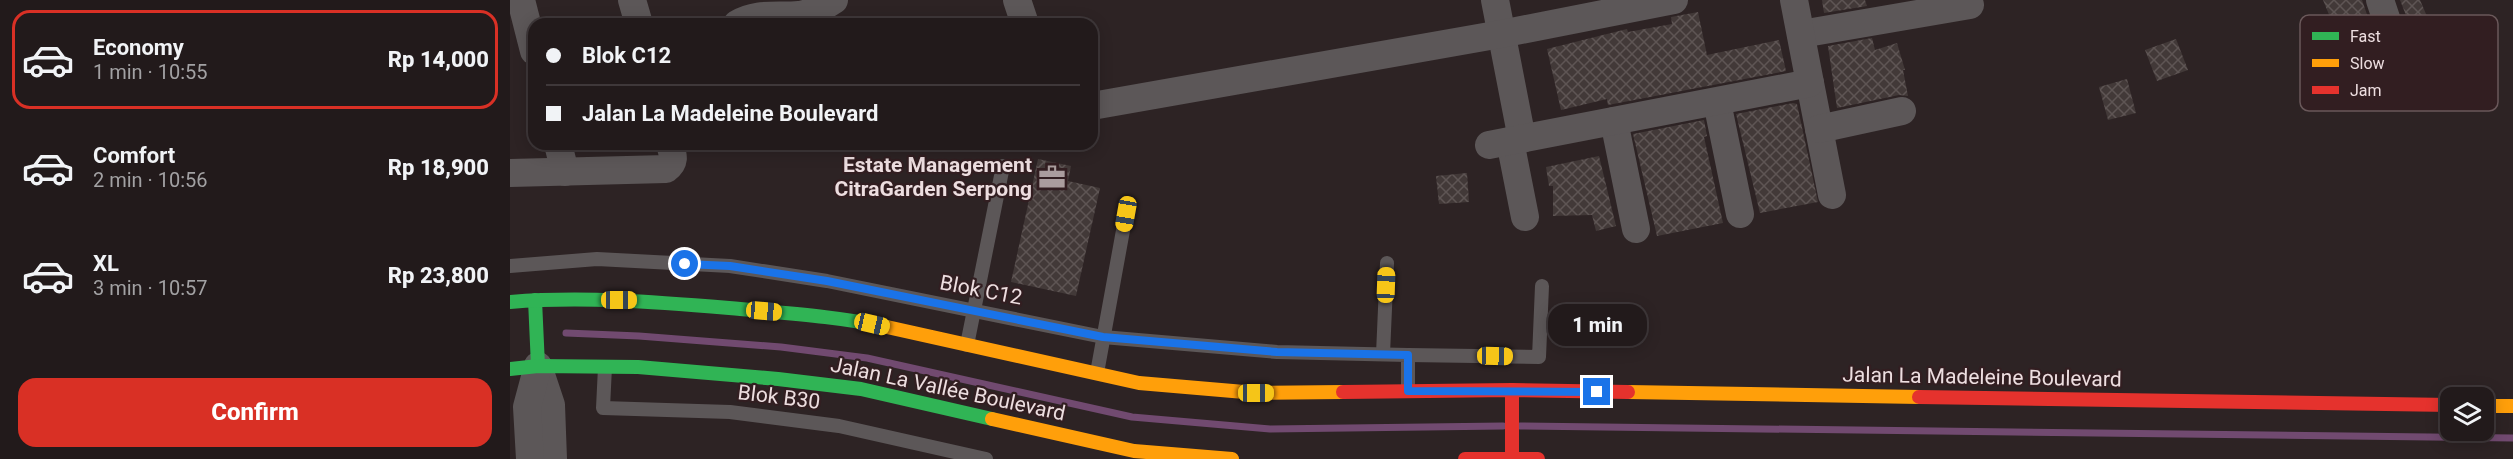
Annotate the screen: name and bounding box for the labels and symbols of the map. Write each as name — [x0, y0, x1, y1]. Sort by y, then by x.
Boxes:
legend — [2300, 15, 2498, 111]
text: Fast — [2350, 27, 2381, 46]
text: Slow — [2350, 54, 2385, 73]
text: Jam — [2350, 81, 2382, 100]
place label: Estate Management CitraGarden Serpong — [834, 153, 1032, 201]
office icon: Estate Management CitraGarden Serpong — [1037, 162, 1067, 192]
car — [1114, 195, 1138, 233]
route start — [671, 250, 698, 277]
car — [1376, 267, 1396, 303]
street label: Blok C12 — [938, 270, 1024, 310]
car — [601, 291, 637, 309]
car — [745, 300, 783, 322]
callout: 1 min — [1548, 305, 1646, 347]
car — [852, 311, 892, 337]
car — [1477, 347, 1513, 365]
street label: Jalan La Vallée Boulevard — [828, 352, 1068, 426]
street label: Jalan La Madeleine Boulevard — [1842, 363, 2122, 391]
route end — [1583, 378, 1610, 405]
street label: Blok B30 — [736, 380, 822, 414]
car — [1238, 384, 1274, 402]

